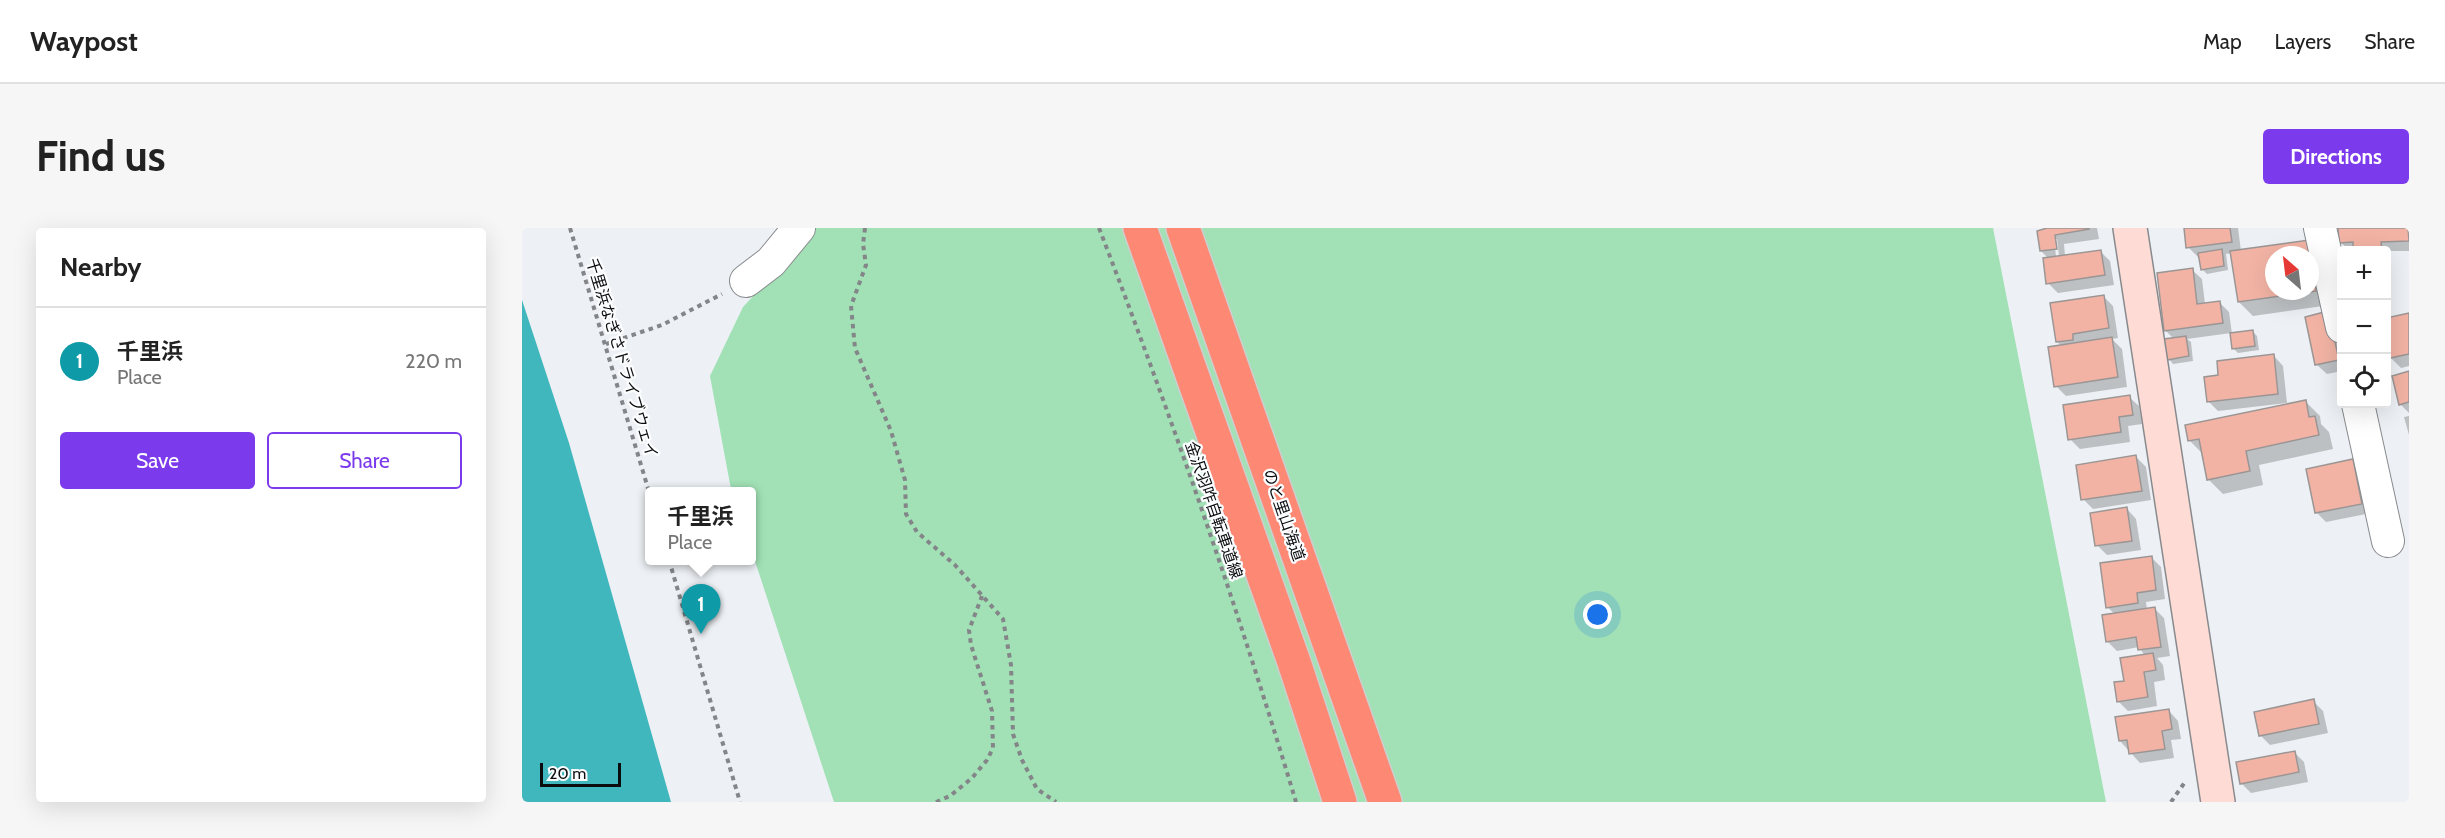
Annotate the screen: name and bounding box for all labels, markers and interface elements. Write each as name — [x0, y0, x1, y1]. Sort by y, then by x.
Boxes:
text: Waypost — [30, 24, 138, 58]
text: Map — [2203, 29, 2242, 54]
text: Layers — [2275, 29, 2331, 54]
text: Share — [2364, 29, 2415, 54]
button: Directions — [2263, 129, 2409, 184]
text: Find us — [36, 130, 165, 182]
north arrow — [2265, 246, 2319, 300]
map controls — [2337, 246, 2391, 408]
button: + — [2337, 246, 2391, 300]
text: Nearby — [60, 251, 141, 283]
street label: 千里浜なぎさドライブウェイ — [583, 256, 661, 460]
button: − — [2337, 300, 2391, 354]
text: 千里浜 — [117, 338, 183, 365]
text: 1 — [76, 349, 83, 373]
text: 220 m — [405, 349, 462, 373]
button: locate — [2337, 354, 2391, 408]
text: Place — [117, 365, 162, 389]
button: Save — [60, 432, 255, 489]
button: Share — [267, 432, 462, 489]
street label: 金沢羽咋自転車道線 — [1182, 439, 1246, 581]
street label: のと里山海道 — [1259, 467, 1309, 563]
popup — [645, 487, 756, 565]
text: 千里浜 — [667, 503, 734, 530]
text: Place — [667, 530, 712, 554]
pin: 1 — [682, 584, 720, 634]
your location — [1583, 600, 1612, 629]
scale bar — [540, 760, 621, 788]
text: 20 m — [549, 764, 586, 783]

